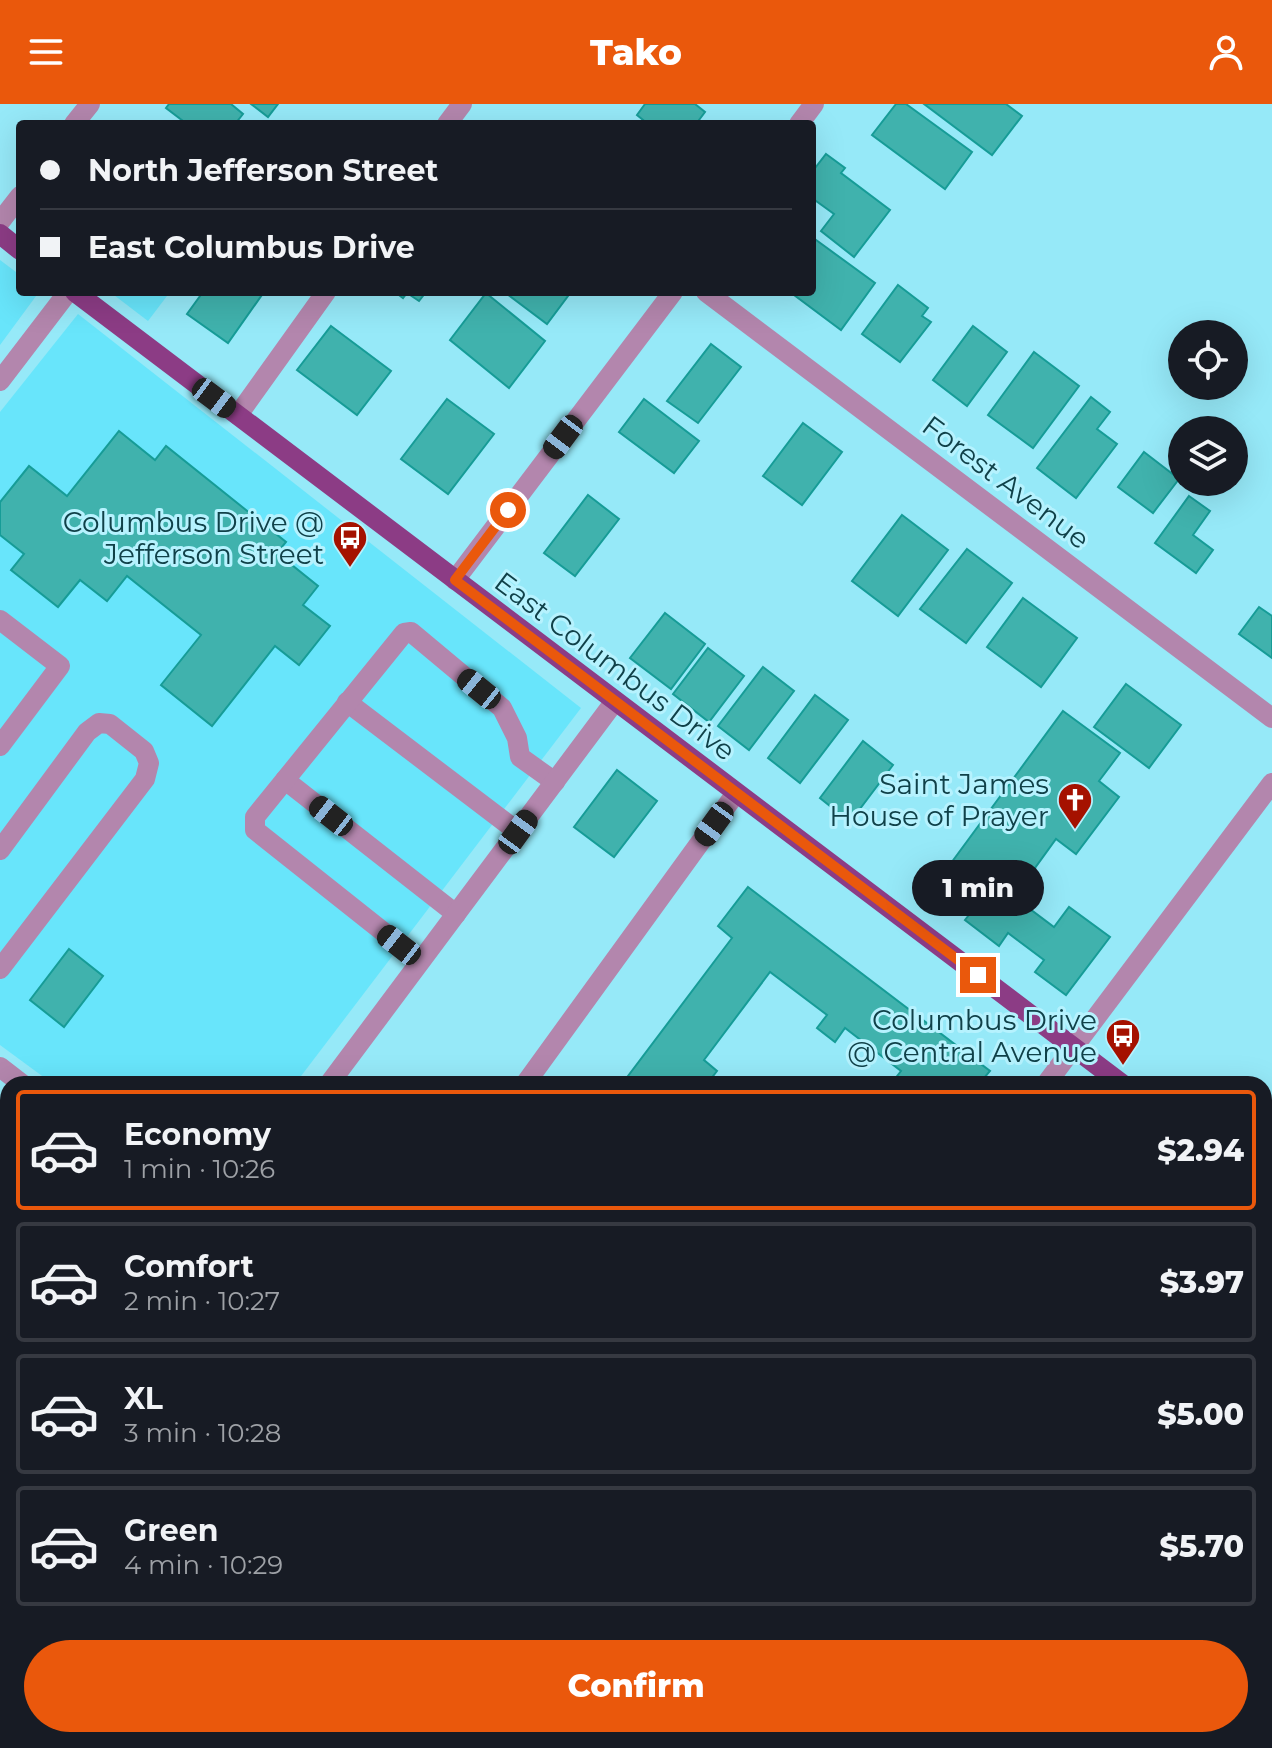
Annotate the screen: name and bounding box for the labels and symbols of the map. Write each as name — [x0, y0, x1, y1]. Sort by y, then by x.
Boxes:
car — [188, 374, 240, 422]
street label: Forest Avenue — [916, 408, 1096, 556]
car — [539, 411, 587, 463]
route start — [490, 492, 526, 528]
place label: Columbus Drive @ Jefferson Street — [63, 505, 324, 571]
bus stop icon: Columbus Drive @ Jefferson Street — [331, 519, 369, 569]
street label: East Columbus Drive — [488, 564, 742, 768]
car — [453, 665, 505, 713]
place label: Saint James House of Prayer — [829, 767, 1049, 833]
church icon: Saint James House of Prayer — [1056, 781, 1094, 831]
car — [305, 792, 357, 840]
car — [690, 798, 738, 850]
car — [494, 806, 542, 858]
callout: 1 min — [912, 859, 1044, 915]
car — [373, 921, 425, 969]
route end — [960, 957, 996, 993]
place label: Columbus Drive @ Central Avenue — [847, 1003, 1097, 1069]
bus stop icon: Columbus Drive @ Central Avenue — [1104, 1017, 1142, 1067]

